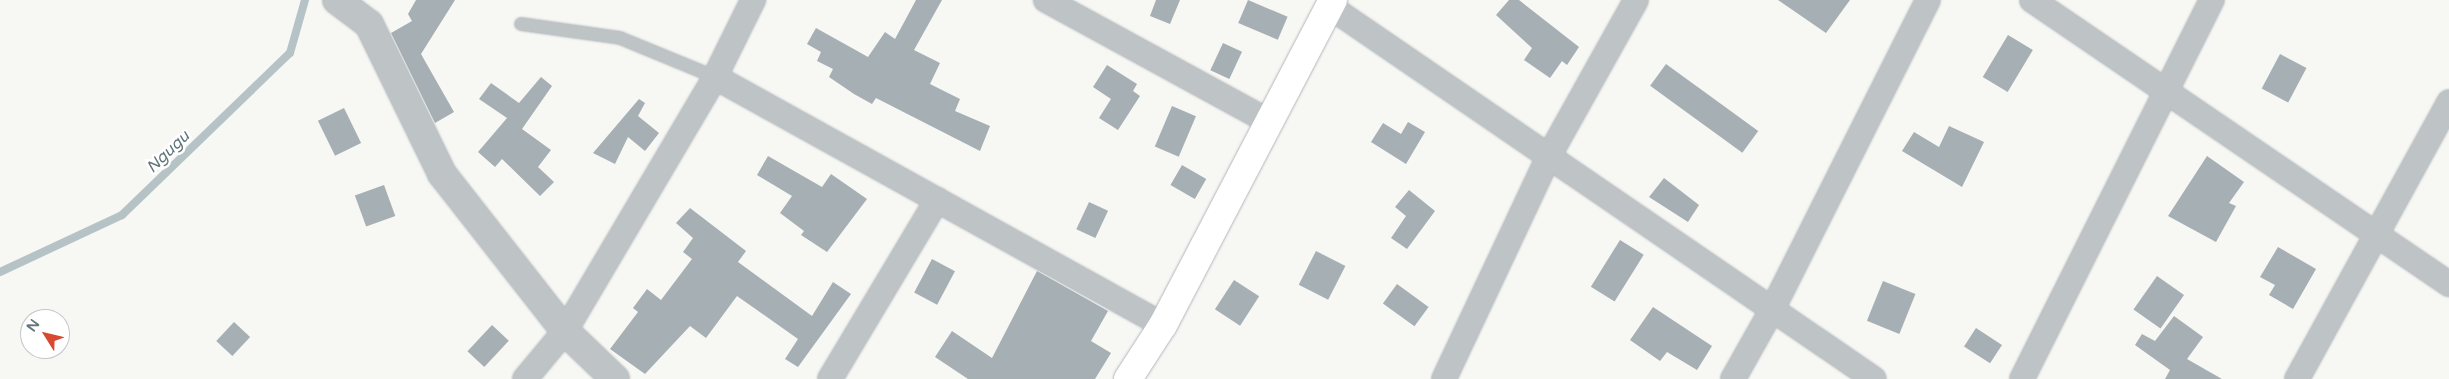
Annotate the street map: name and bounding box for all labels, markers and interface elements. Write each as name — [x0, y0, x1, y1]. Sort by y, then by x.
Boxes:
water label: Ngugu — [143, 127, 193, 177]
north arrow — [20, 309, 70, 359]
text: N — [23, 316, 43, 335]

